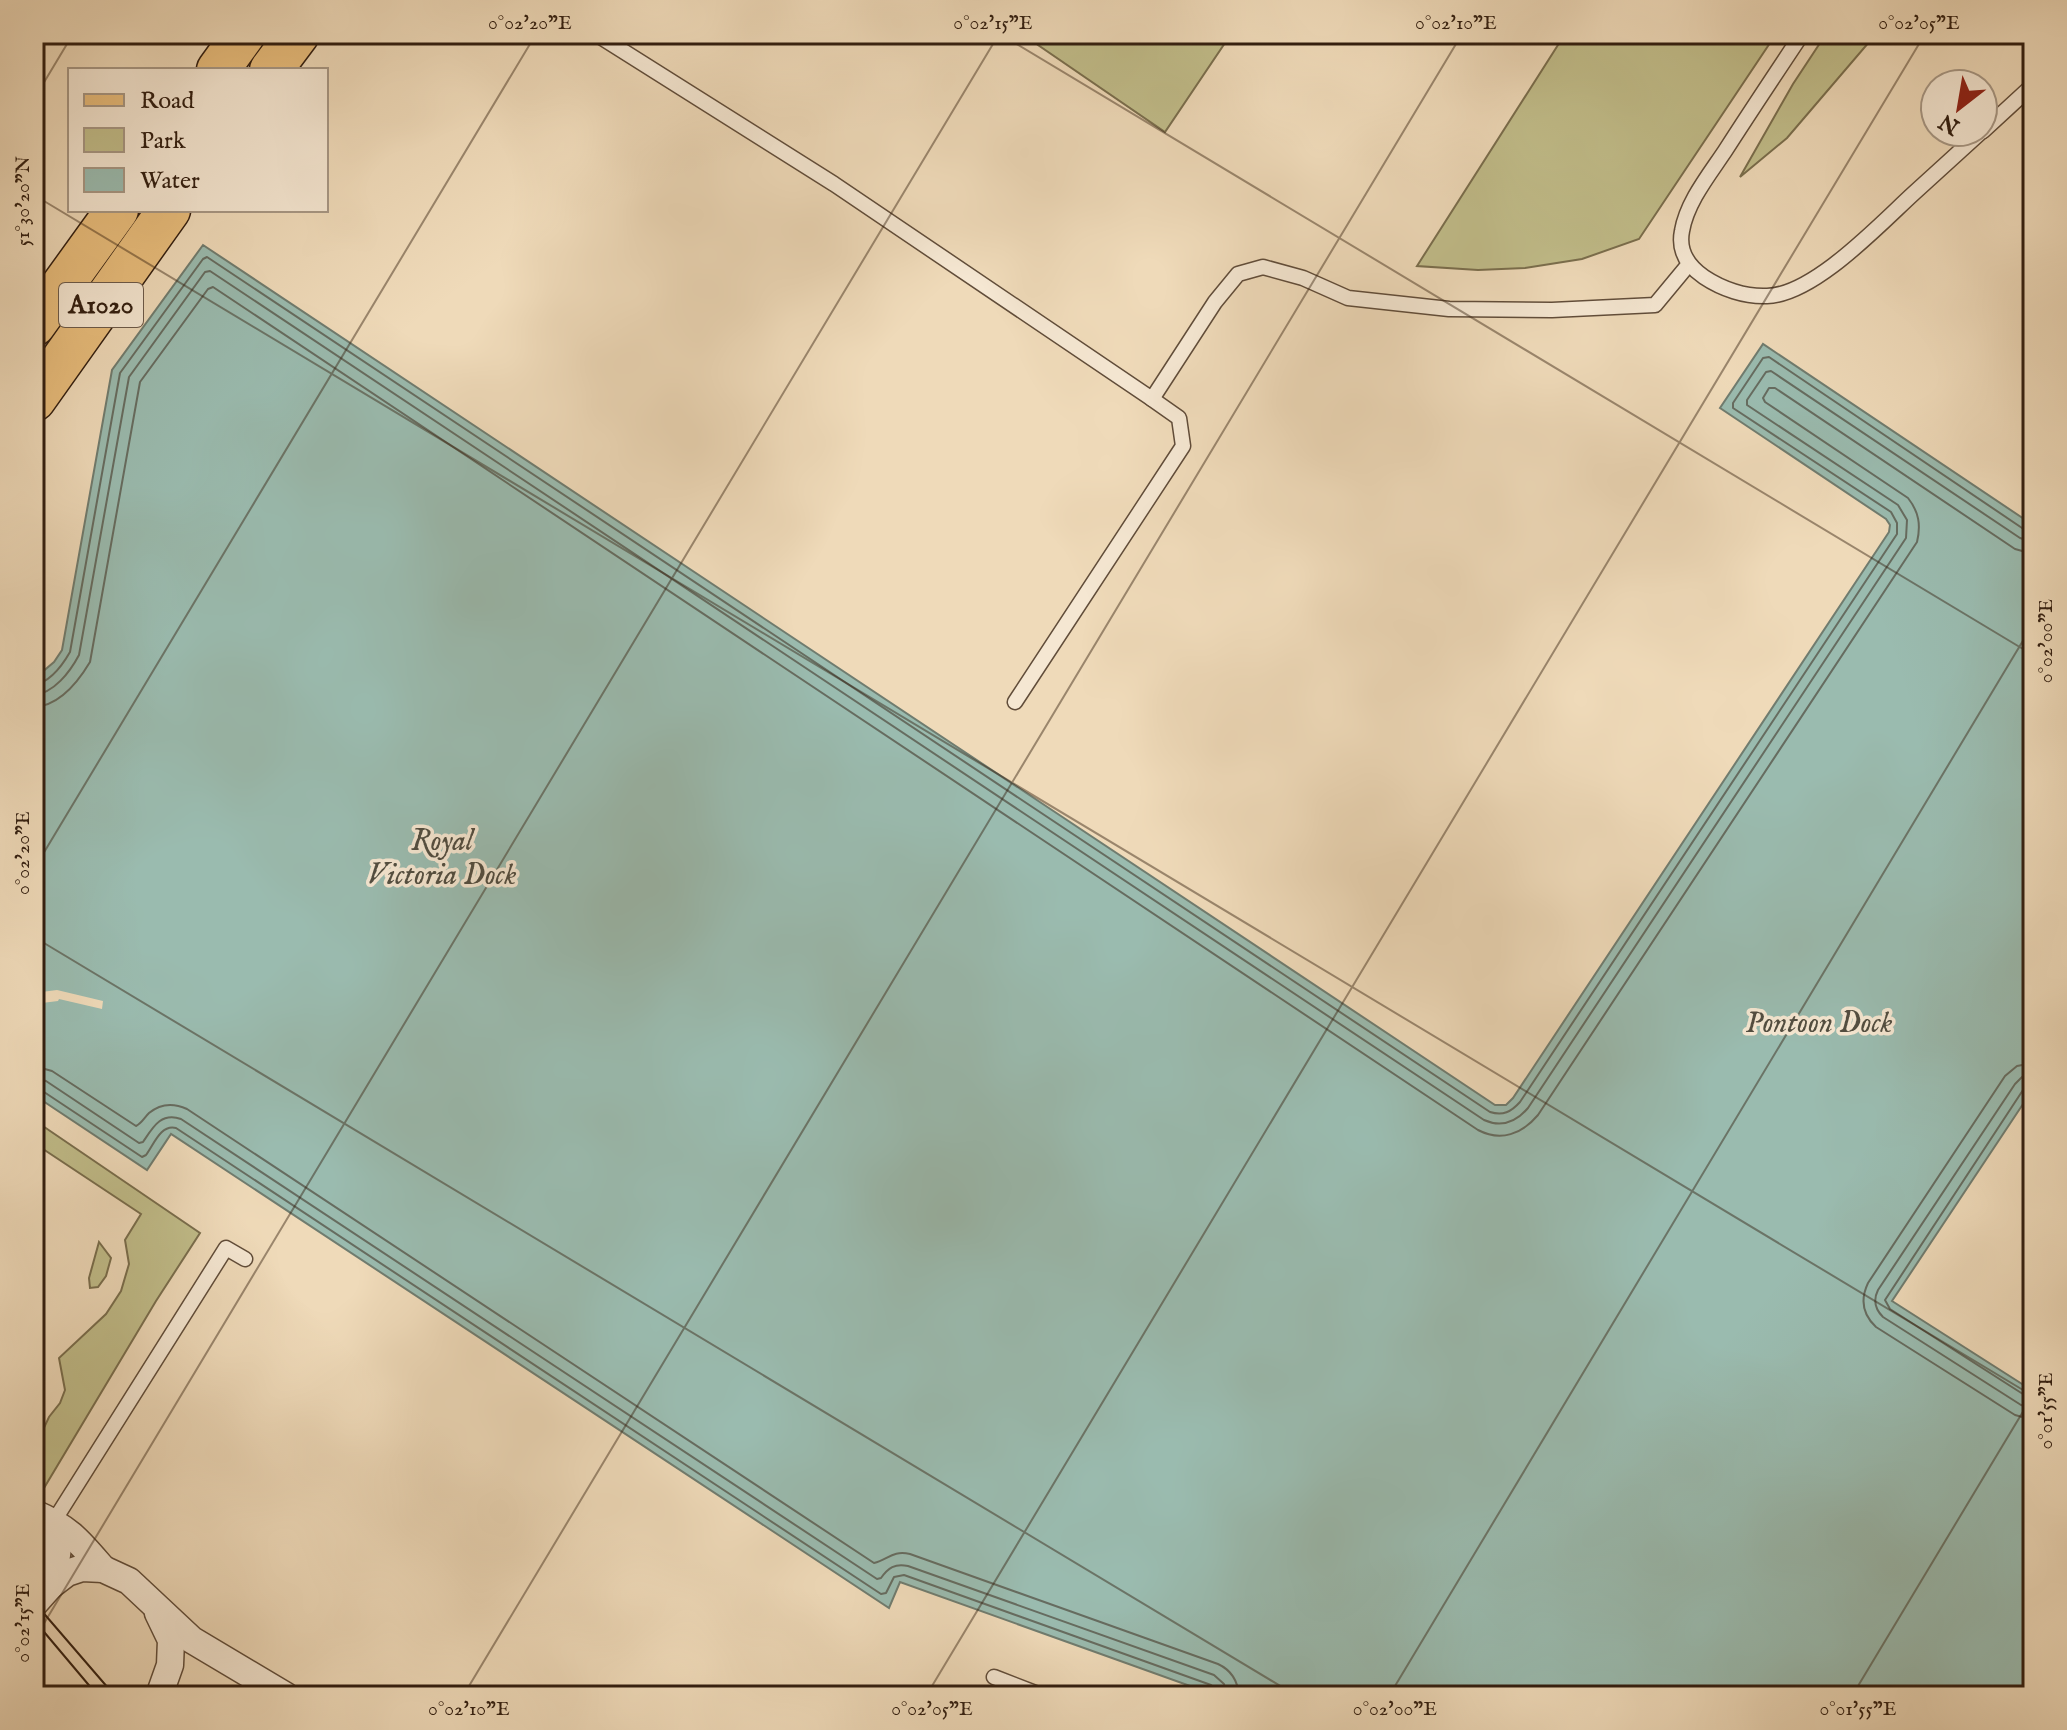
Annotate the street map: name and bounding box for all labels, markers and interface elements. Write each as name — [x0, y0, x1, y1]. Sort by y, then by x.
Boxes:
text: 0°02'20"E — [488, 11, 572, 36]
text: 0°02'15"E — [953, 11, 1033, 36]
text: 0°02'10"E — [1415, 11, 1497, 36]
text: 0°02'05"E — [1878, 11, 1960, 36]
legend — [68, 68, 328, 212]
north arrow — [1919, 68, 1999, 148]
text: Road — [140, 86, 194, 117]
text: N — [1934, 107, 1966, 141]
text: Park — [140, 126, 186, 157]
text: 51°30'20"N — [11, 156, 36, 246]
text: Water — [140, 166, 200, 197]
road number: A1020 — [59, 283, 143, 327]
text: 0°02'00"E — [2034, 599, 2059, 683]
text: 0°02'20"E — [11, 811, 36, 895]
water label: Royal Victoria Dock — [367, 823, 517, 895]
water label: Pontoon Dock — [1745, 1005, 1893, 1043]
text: 0°01'55"E — [2034, 1372, 2059, 1450]
text: 0°02'15"E — [11, 1583, 36, 1663]
text: 0°02'10"E — [428, 1697, 510, 1722]
text: 0°02'05"E — [891, 1697, 973, 1722]
text: 0°02'00"E — [1353, 1697, 1437, 1722]
text: 0°01'55"E — [1819, 1697, 1897, 1722]

